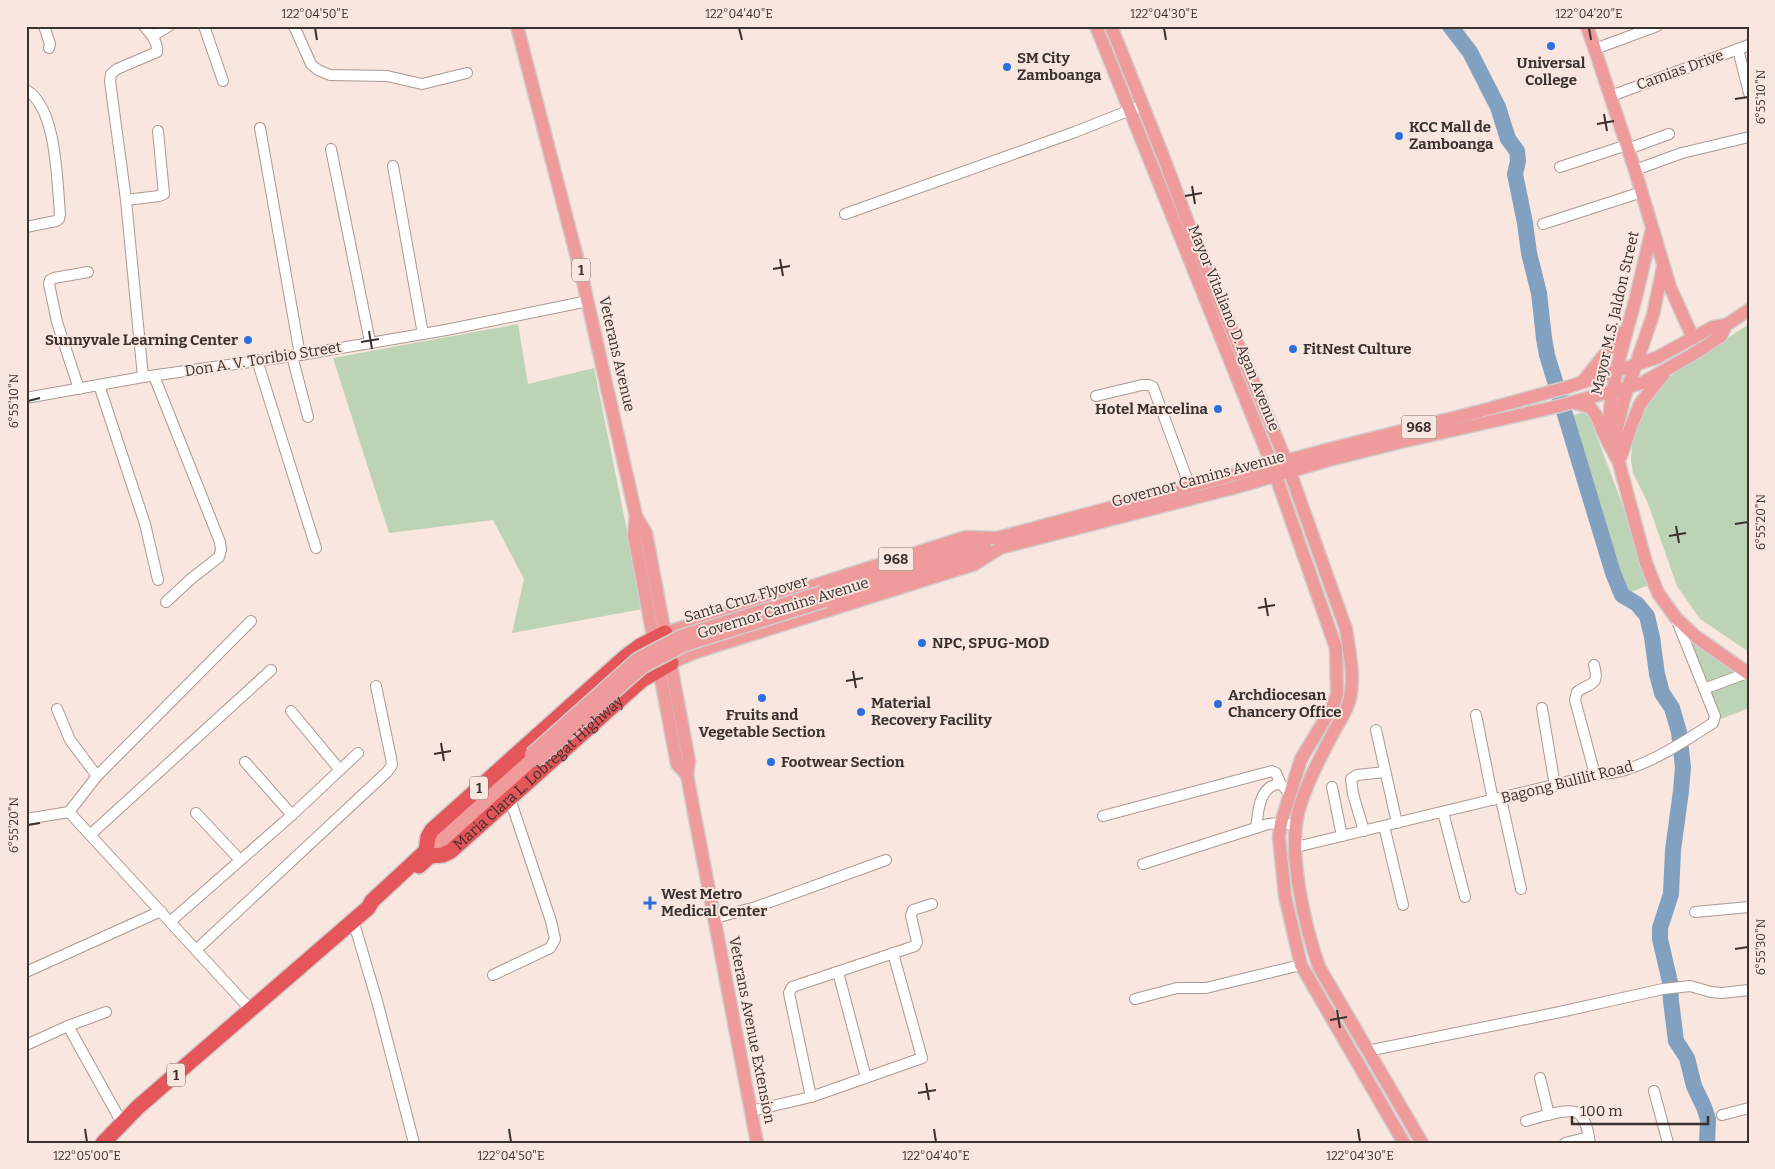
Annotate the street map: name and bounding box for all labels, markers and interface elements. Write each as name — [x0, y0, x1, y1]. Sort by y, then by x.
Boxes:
text: 122°04'50"E — [282, 7, 348, 21]
text: 122°04'40"E — [705, 7, 773, 21]
text: 122°04'30"E — [1130, 7, 1198, 21]
text: 122°04'20"E — [1555, 7, 1623, 21]
marker: Universal College — [1545, 40, 1557, 52]
street label: Camias Drive — [1634, 46, 1726, 94]
place label: SM City Zamboanga — [1017, 49, 1102, 84]
place label: Universal College — [1517, 54, 1586, 89]
marker: SM City Zamboanga — [1001, 61, 1013, 73]
text: 6°55'10"N — [1754, 69, 1768, 124]
place label: KCC Mall de Zamboanga — [1409, 118, 1494, 153]
marker: KCC Mall de Zamboanga — [1393, 130, 1405, 142]
street label: Mayor Vitaliano D. Agan Avenue — [1184, 222, 1284, 434]
street label: Mayor M.S. Jaldon Street — [1587, 229, 1643, 397]
road number: 1 — [572, 258, 590, 282]
street label: Veterans Avenue — [595, 295, 639, 413]
place label: Sunnyvale Learning Center — [45, 331, 238, 349]
marker: Sunnyvale Learning Center — [242, 334, 254, 346]
street label: Don A. V. Toribio Street — [183, 338, 343, 380]
place label: FitNest Culture — [1303, 340, 1411, 358]
marker: FitNest Culture — [1287, 343, 1299, 355]
text: 6°55'10"N — [7, 373, 21, 428]
place label: Hotel Marcelina — [1095, 400, 1209, 418]
marker: Hotel Marcelina — [1212, 403, 1224, 415]
road number: 968 — [1402, 416, 1436, 438]
street label: Governor Camins Avenue — [1110, 447, 1286, 511]
text: 6°55'20"N — [1754, 494, 1768, 550]
road number: 968 — [878, 548, 914, 570]
street label: Santa Cruz Flyover — [682, 571, 811, 626]
street label: Governor Camins Avenue — [695, 573, 871, 643]
place label: NPC, SPUG-MOD — [932, 634, 1050, 652]
marker: NPC, SPUG-MOD — [916, 637, 928, 649]
place label: Archdiocesan Chancery Office — [1228, 686, 1341, 721]
street label: Maria Clara L. Lobregat Highway — [449, 692, 627, 854]
marker: Fruits and Vegetable Section — [756, 692, 768, 704]
place label: Material Recovery Facility — [871, 694, 992, 729]
marker: Archdiocesan Chancery Office — [1212, 698, 1224, 710]
place label: Fruits and Vegetable Section — [699, 706, 826, 741]
marker: Material Recovery Facility — [855, 706, 867, 718]
place label: Footwear Section — [781, 753, 905, 771]
marker: Footwear Section — [765, 756, 777, 768]
street label: Bagong Bulilit Road — [1499, 757, 1635, 807]
road number: 1 — [470, 776, 488, 800]
text: 6°55'20"N — [7, 797, 21, 853]
place label: West Metro Medical Center — [661, 885, 767, 920]
marker: West Metro Medical Center — [643, 896, 657, 910]
text: 6°55'30"N — [1754, 918, 1768, 975]
street label: Veterans Avenue Extension — [725, 935, 779, 1126]
road number: 1 — [167, 1064, 185, 1086]
scale bar — [1572, 1094, 1709, 1126]
text: 100 m — [1580, 1102, 1623, 1120]
text: 122°05'00"E — [53, 1149, 121, 1163]
text: 122°04'50"E — [478, 1149, 544, 1163]
text: 122°04'40"E — [902, 1149, 970, 1163]
text: 122°04'30"E — [1326, 1149, 1394, 1163]

